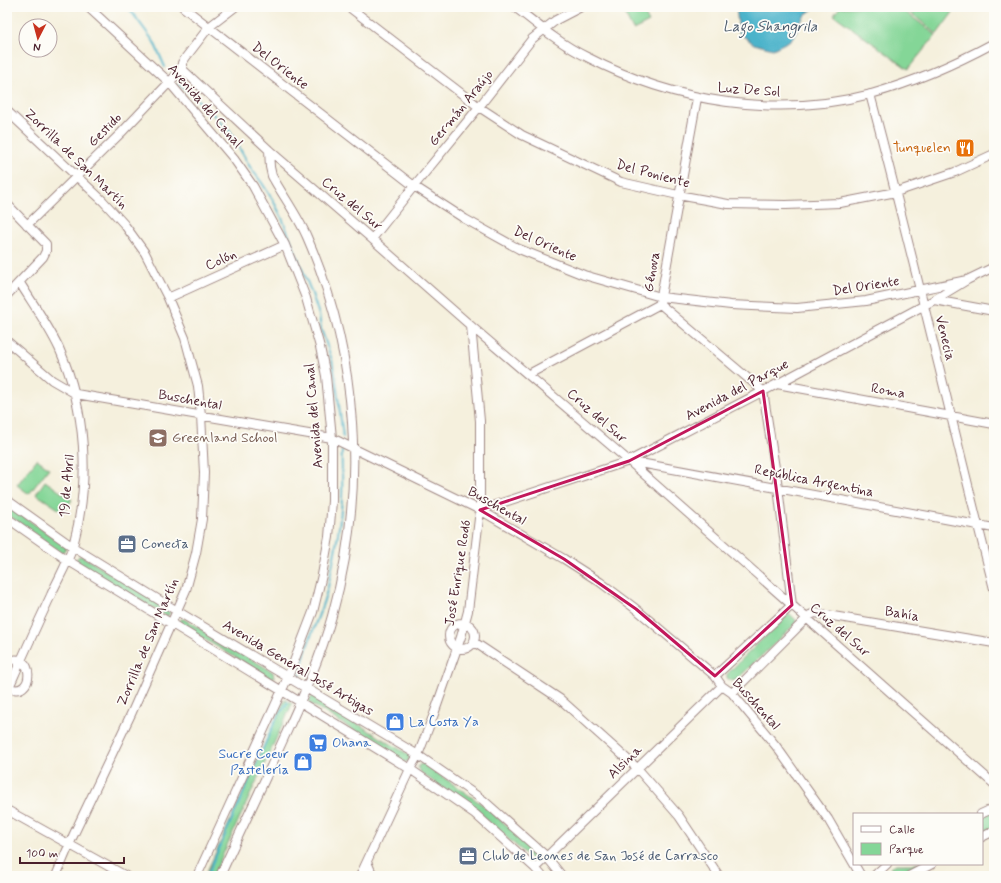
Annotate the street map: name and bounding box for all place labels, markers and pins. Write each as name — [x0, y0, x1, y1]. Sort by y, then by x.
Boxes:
restaurant icon: Tunquelen — [954, 137, 976, 159]
place label: Tunquelen — [893, 139, 951, 157]
school or university icon: Greenland School — [147, 427, 169, 449]
place label: Greenland School — [172, 429, 277, 447]
office icon: Conecta — [116, 533, 138, 555]
place label: Conecta — [141, 535, 189, 553]
shop icon: La Costa Ya — [384, 711, 406, 733]
place label: La Costa Ya — [409, 713, 479, 731]
supermarket icon: Ohana — [307, 732, 329, 754]
place label: Ohana — [332, 734, 372, 752]
place label: Sucre Coeur Pastelería — [218, 745, 289, 779]
shop icon: Sucre Coeur Pastelería — [292, 751, 314, 773]
office icon: Club de Leones de San José de Carrasco — [457, 845, 479, 867]
place label: Club de Leones de San José de Carrasco — [482, 847, 718, 865]

